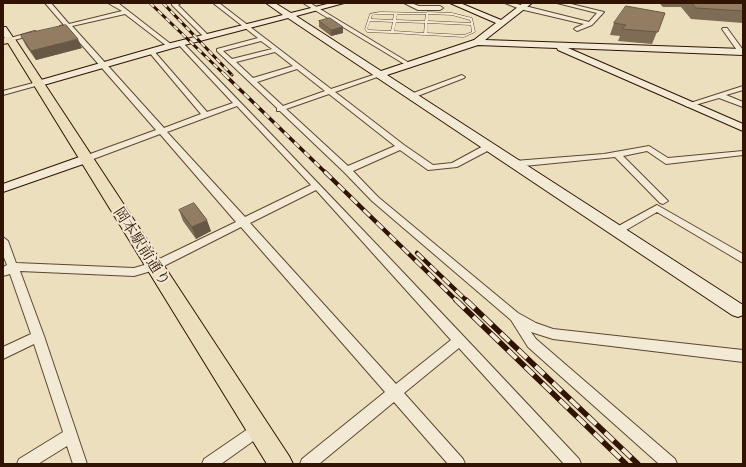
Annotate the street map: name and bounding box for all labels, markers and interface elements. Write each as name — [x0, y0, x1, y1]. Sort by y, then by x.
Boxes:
street label: 岡本駅前通り — [109, 204, 173, 290]

